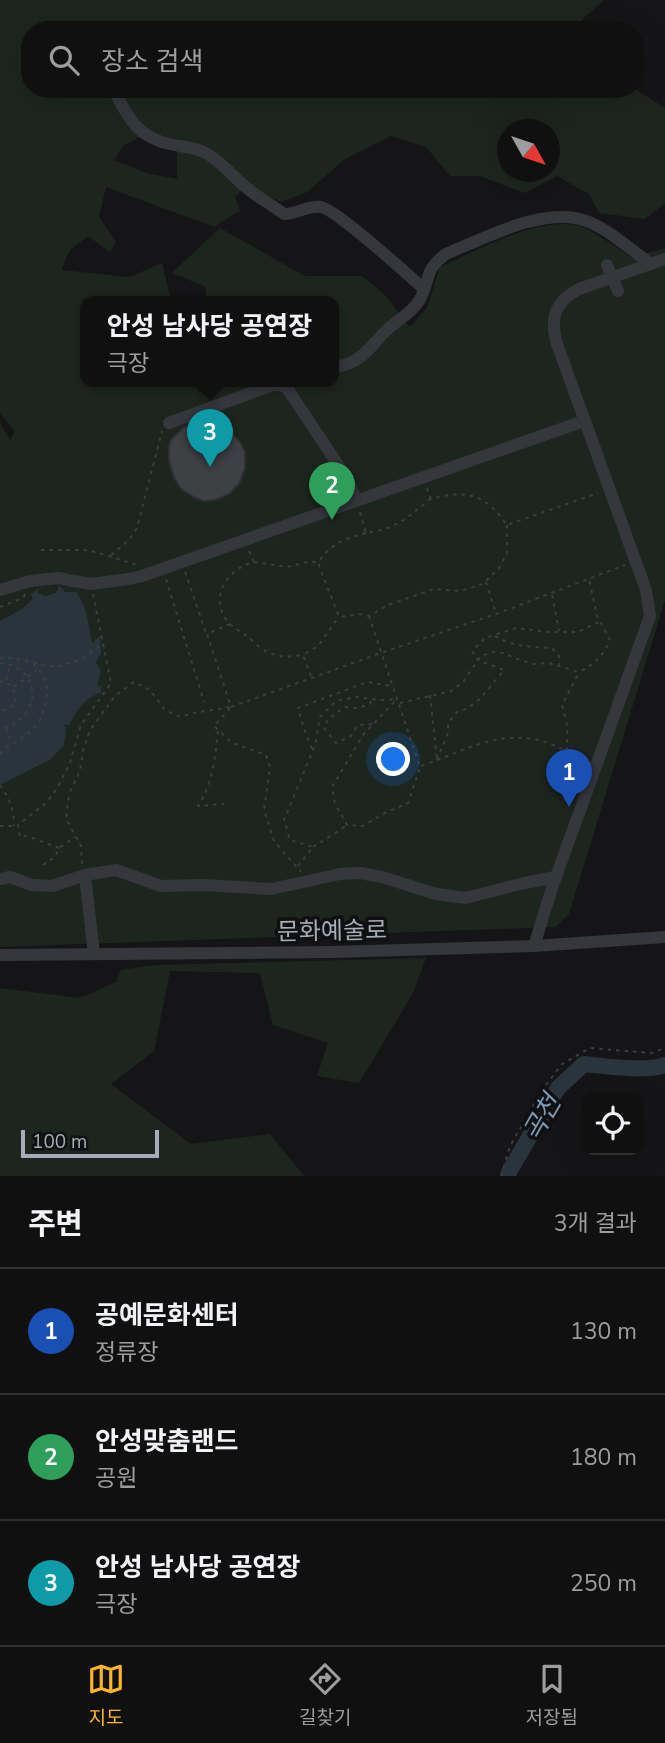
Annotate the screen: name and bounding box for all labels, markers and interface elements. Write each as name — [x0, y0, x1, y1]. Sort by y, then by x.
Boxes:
search box — [21, 21, 644, 98]
icon: search — [45, 41, 83, 79]
text: 장소 검색 — [101, 44, 203, 79]
north arrow — [497, 119, 560, 182]
popup — [80, 296, 339, 387]
text: 안성 남사당 공연장 — [107, 309, 312, 344]
text: 극장 — [107, 348, 149, 379]
pin: 3 — [187, 409, 233, 467]
pin: 2 — [309, 462, 355, 520]
your location — [376, 742, 410, 776]
pin: 1 — [546, 749, 592, 807]
street label: 문화예술로 — [277, 914, 387, 948]
water label: 곡천 — [515, 1086, 571, 1147]
map controls — [581, 1092, 644, 1155]
button: locate — [581, 1092, 644, 1155]
scale bar — [21, 1127, 159, 1159]
text: 100 m — [32, 1129, 87, 1155]
text: 주변 — [28, 1204, 83, 1245]
text: 3개 결과 — [554, 1208, 637, 1239]
text: 공예문화센터 — [95, 1298, 239, 1333]
text: 1 — [44, 1316, 58, 1347]
text: 130 m — [570, 1316, 637, 1347]
text: 정류장 — [95, 1337, 158, 1368]
text: 안성맞춤랜드 — [95, 1424, 239, 1459]
text: 2 — [44, 1442, 58, 1473]
text: 180 m — [570, 1442, 637, 1473]
text: 공원 — [95, 1463, 137, 1494]
text: 안성 남사당 공연장 — [95, 1550, 300, 1585]
text: 3 — [44, 1568, 58, 1599]
text: 250 m — [570, 1568, 637, 1599]
text: 극장 — [95, 1589, 137, 1620]
tab: 지도 — [87, 1660, 125, 1731]
tab: 길찾기 — [299, 1660, 352, 1731]
tab: 저장됨 — [526, 1660, 578, 1731]

